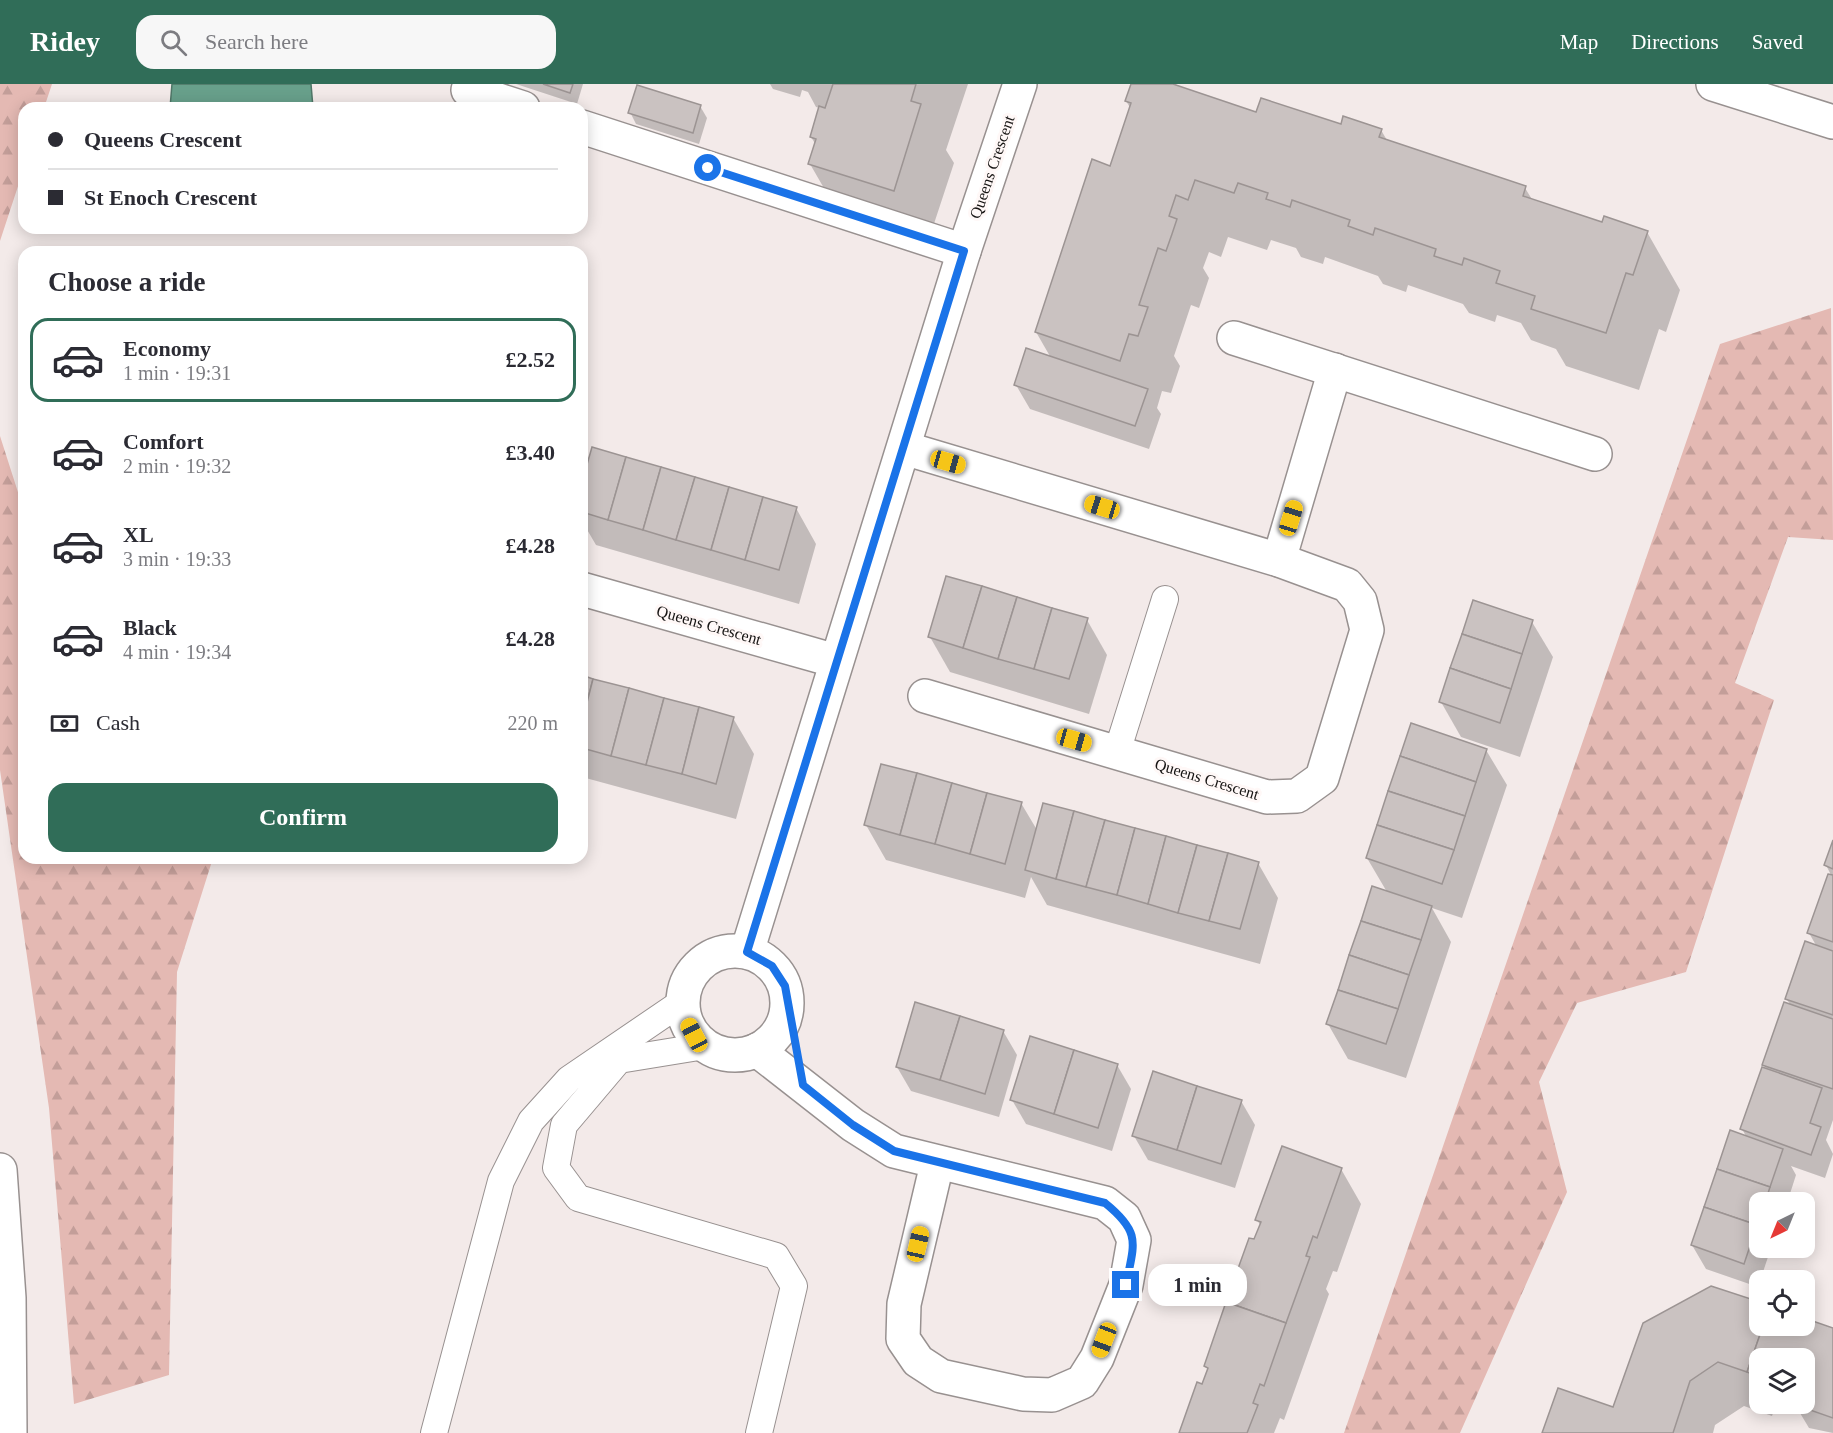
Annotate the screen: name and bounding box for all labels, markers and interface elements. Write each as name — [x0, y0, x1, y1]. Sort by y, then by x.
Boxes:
search box — [136, 15, 556, 69]
text: Ridey — [30, 26, 100, 57]
icon: search — [157, 26, 190, 59]
text: Search here — [205, 29, 308, 54]
text: Map — [1560, 30, 1598, 54]
text: Directions — [1631, 30, 1719, 54]
text: Saved — [1752, 30, 1803, 54]
street label: Queens Crescent — [966, 113, 1018, 221]
text: Queens Crescent — [84, 127, 242, 152]
route start — [694, 154, 721, 181]
text: St Enoch Crescent — [84, 185, 257, 210]
text: Choose a ride — [48, 267, 206, 297]
icon: car — [51, 333, 105, 387]
text: Economy — [123, 336, 211, 361]
text: £2.52 — [506, 347, 555, 372]
text: 1 min · 19:31 — [123, 362, 231, 384]
icon: car — [51, 426, 105, 480]
text: Comfort — [123, 429, 204, 454]
text: £3.40 — [506, 440, 555, 465]
car — [928, 448, 968, 476]
text: 2 min · 19:32 — [123, 455, 231, 477]
car — [1082, 493, 1122, 521]
car — [1277, 498, 1305, 538]
icon: car — [51, 519, 105, 573]
text: XL — [123, 522, 154, 547]
text: £4.28 — [506, 533, 555, 558]
text: 3 min · 19:33 — [123, 548, 231, 570]
street label: Queens Crescent — [655, 602, 764, 648]
icon: car — [51, 612, 105, 666]
text: Black — [123, 615, 177, 640]
text: £4.28 — [506, 626, 555, 651]
text: 4 min · 19:34 — [123, 641, 231, 663]
icon: cash — [48, 707, 81, 740]
text: Cash — [96, 710, 140, 735]
text: 220 m — [507, 712, 558, 734]
car — [1054, 726, 1094, 754]
street label: Queens Crescent — [1153, 755, 1262, 803]
button: Confirm — [48, 783, 558, 852]
car — [678, 1015, 710, 1055]
north arrow — [1749, 1192, 1815, 1258]
map controls — [1749, 1192, 1815, 1414]
car — [905, 1224, 931, 1264]
callout: 1 min — [1147, 1264, 1246, 1306]
button: locate — [1749, 1270, 1815, 1336]
route end — [1112, 1271, 1139, 1298]
text: 1 min — [1173, 1274, 1222, 1296]
car — [1089, 1320, 1119, 1360]
button: layers — [1749, 1348, 1815, 1414]

